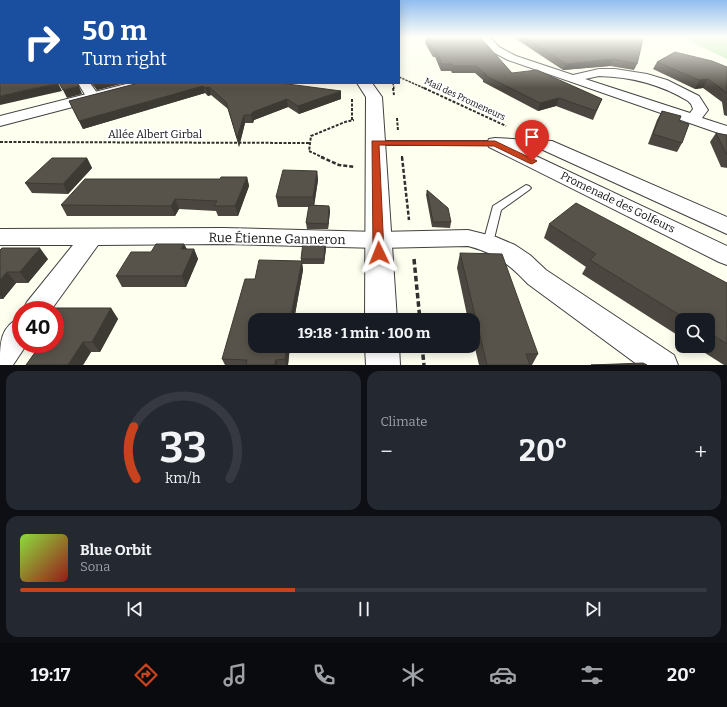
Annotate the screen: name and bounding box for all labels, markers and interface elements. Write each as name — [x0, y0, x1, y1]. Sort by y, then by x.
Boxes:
text: 50 m — [82, 14, 147, 47]
icon: right — [16, 16, 68, 68]
text: Turn right — [82, 48, 167, 70]
street label: Mail des Promeneurs — [423, 76, 507, 122]
pin — [515, 120, 549, 161]
icon: arrive — [521, 126, 543, 148]
street label: Allée Albert Girbal — [108, 128, 202, 141]
street label: Promenade des Golfeurs — [558, 169, 677, 236]
street label: Rue Étienne Ganneron — [208, 230, 346, 247]
position arrow — [358, 232, 400, 274]
speed limit sign: 40 — [12, 301, 64, 353]
map controls — [675, 313, 715, 353]
button: search — [675, 313, 715, 353]
text: 19:18 · 1 min · 100 m — [298, 324, 430, 342]
text: Climate — [381, 414, 427, 429]
text: 33 — [160, 422, 207, 472]
text: 20° — [519, 433, 568, 469]
text: − — [381, 438, 393, 465]
text: + — [694, 438, 707, 465]
text: km/h — [166, 469, 201, 486]
text: Blue Orbit — [80, 541, 152, 559]
text: Sona — [80, 559, 110, 574]
icon: previous — [124, 598, 146, 620]
icon: pause — [353, 598, 375, 620]
icon: next — [582, 598, 604, 620]
icon: directions — [132, 661, 160, 689]
icon: music — [221, 661, 249, 689]
icon: phone — [310, 661, 338, 689]
icon: climate — [399, 661, 427, 689]
icon: car — [489, 661, 517, 689]
icon: filters — [578, 661, 606, 689]
text: 19:17 — [31, 664, 71, 686]
text: 20° — [667, 664, 696, 686]

